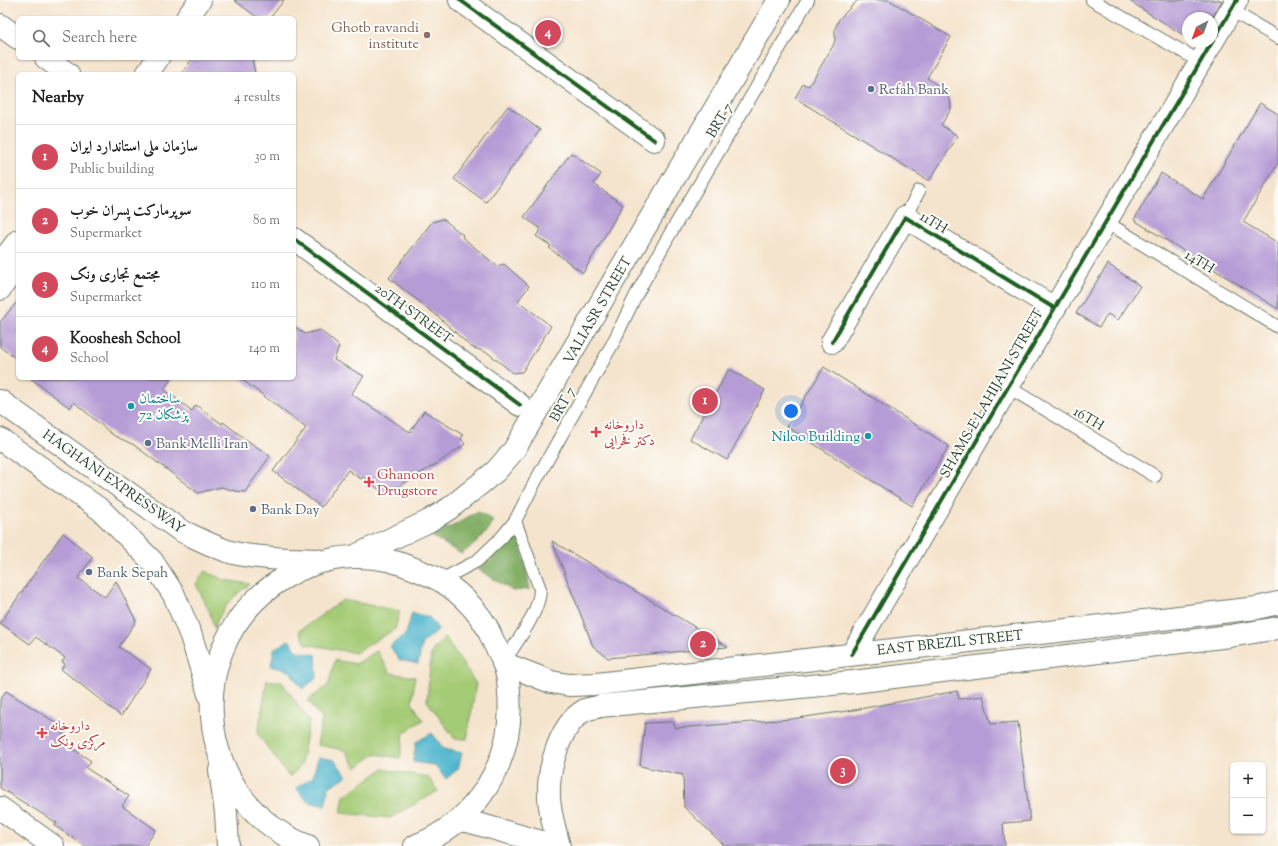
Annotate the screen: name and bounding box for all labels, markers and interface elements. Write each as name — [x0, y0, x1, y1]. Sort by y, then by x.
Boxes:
north arrow — [1182, 12, 1218, 48]
search box — [16, 16, 296, 60]
pin: 4 — [535, 18, 561, 48]
place label: Ghotb ravandi institute — [331, 19, 419, 55]
icon: search — [30, 27, 52, 49]
text: Search here — [62, 28, 137, 49]
marker: Ghotb ravandi institute — [422, 30, 432, 40]
place label: Refah Bank — [879, 81, 949, 101]
marker: Refah Bank — [866, 84, 876, 94]
text: Nearby — [32, 86, 84, 110]
text: 4 results — [234, 89, 280, 107]
street label: BRT 7 — [702, 100, 739, 142]
text: سازمان ملی استاندارد ایران — [70, 137, 198, 158]
text: 1 — [43, 148, 47, 166]
text: 30 m — [254, 148, 280, 166]
text: Public building — [70, 161, 154, 179]
text: سوپرمارکت پسران خوب — [70, 201, 191, 222]
street label: 11TH — [915, 208, 951, 240]
text: 2 — [42, 212, 48, 230]
text: 80 m — [253, 212, 280, 230]
text: Supermarket — [70, 225, 142, 243]
street label: 14TH — [1180, 246, 1218, 279]
street label: VALIASR STREET — [560, 253, 638, 369]
text: مجتمع تجاری ونک — [70, 265, 160, 286]
text: 3 — [42, 276, 48, 294]
text: 110 m — [251, 276, 280, 294]
street label: 20TH STREET — [370, 280, 456, 350]
text: Supermarket — [70, 289, 142, 307]
street label: SHAMS-E LAHIJANI STREET — [936, 305, 1050, 482]
text: Kooshesh School — [70, 329, 181, 350]
text: 4 — [42, 340, 48, 358]
text: 140 m — [249, 340, 280, 358]
text: School — [70, 350, 109, 368]
street label: BRT 7 — [546, 384, 582, 426]
pin: 1 — [692, 386, 718, 416]
place label: ساختمان پزشکان 72 — [139, 390, 190, 426]
marker: ساختمان پزشکان 72 — [126, 401, 136, 411]
your location — [781, 401, 801, 421]
street label: 16TH — [1069, 403, 1107, 437]
place label: داروخانه دکتر فخرایی — [604, 416, 655, 452]
street label: HAGHANI EXPRESSWAY — [38, 426, 188, 539]
marker: داروخانه دکتر فخرایی — [591, 427, 601, 437]
place label: Niloo Building — [771, 428, 860, 448]
marker: Niloo Building — [863, 431, 873, 441]
place label: Bank Melli Iran — [156, 435, 249, 455]
marker: Bank Melli Iran — [143, 438, 153, 448]
place label: Ghanoon Drugstore — [377, 466, 438, 502]
marker: Ghanoon Drugstore — [364, 477, 374, 487]
place label: Bank Day — [261, 501, 320, 521]
marker: Bank Day — [248, 504, 258, 514]
place label: Bank Sepah — [97, 564, 168, 584]
marker: Bank Sepah — [84, 567, 94, 577]
street label: EAST BREZIL STREET — [876, 626, 1025, 662]
pin: 2 — [690, 629, 716, 659]
place label: داروخانه مرکزی ونک — [50, 717, 106, 753]
marker: داروخانه مرکزی ونک — [37, 728, 47, 738]
pin: 3 — [830, 756, 856, 786]
map controls — [1230, 762, 1266, 834]
button: + — [1230, 762, 1266, 798]
button: − — [1230, 798, 1266, 834]

